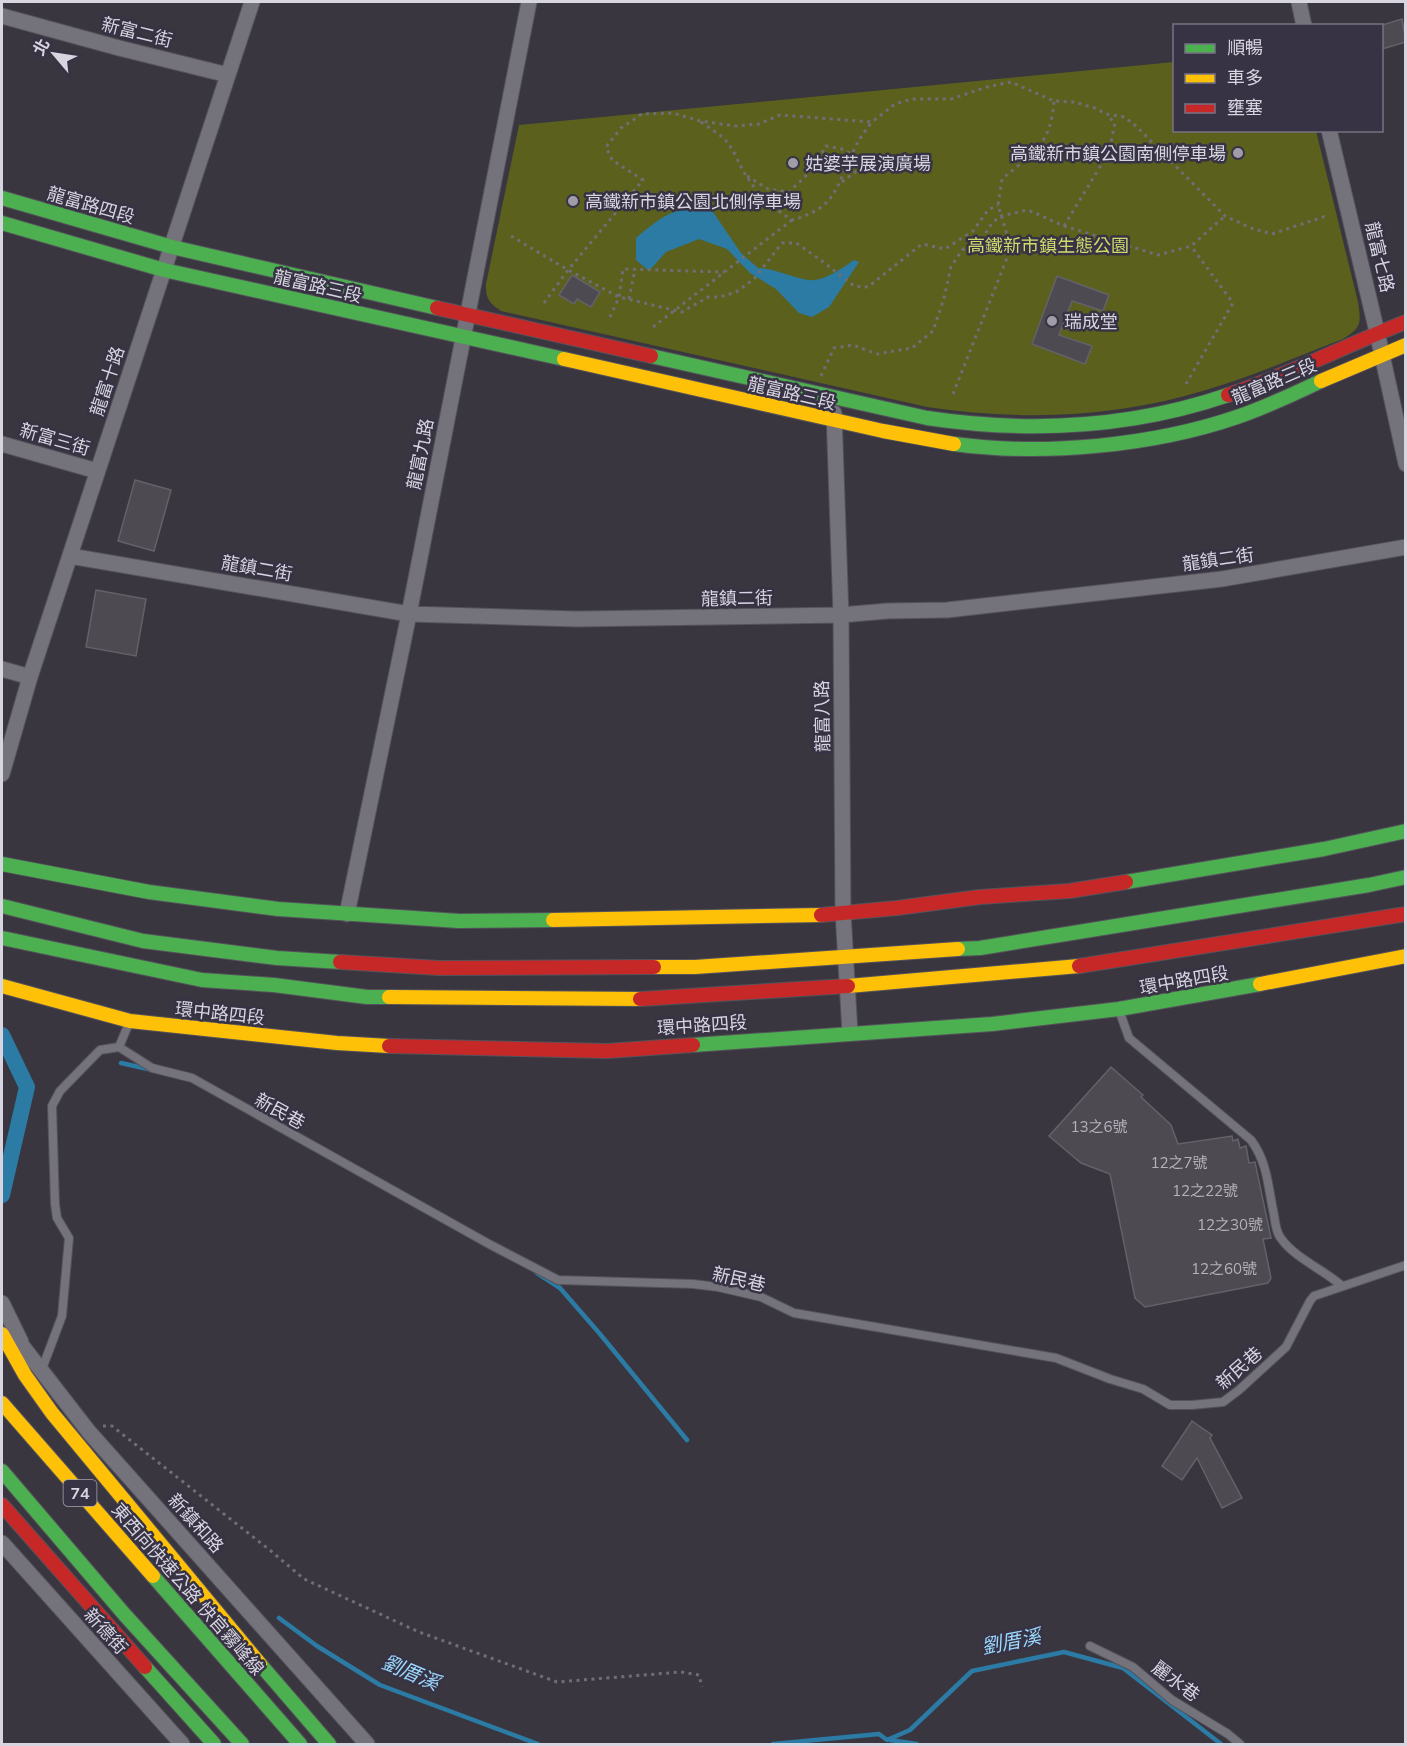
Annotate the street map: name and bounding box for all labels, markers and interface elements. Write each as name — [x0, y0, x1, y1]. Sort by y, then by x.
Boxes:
street label: 新富二街 — [99, 12, 175, 52]
north arrow — [24, 24, 84, 84]
legend — [1173, 24, 1383, 132]
text: 北 — [28, 35, 54, 59]
text: 順暢 — [1227, 36, 1263, 59]
text: 車多 — [1227, 66, 1263, 89]
text: 壅塞 — [1227, 96, 1263, 119]
place label: 高鐵新市鎮公園南側停車場 — [1010, 142, 1226, 165]
marker: 高鐵新市鎮公園南側停車場 — [1231, 146, 1245, 160]
place label: 姑婆芋展演廣場 — [805, 152, 931, 175]
marker: 姑婆芋展演廣場 — [786, 156, 800, 170]
street label: 龍富路四段 — [45, 182, 137, 228]
place label: 高鐵新市鎮公園北側停車場 — [585, 190, 801, 213]
marker: 高鐵新市鎮公園北側停車場 — [566, 194, 580, 208]
street label: 龍富七路 — [1361, 219, 1399, 295]
park label: 高鐵新市鎮生態公園 — [967, 234, 1129, 257]
street label: 龍富路三段 — [272, 265, 364, 307]
place label: 瑞成堂 — [1064, 310, 1118, 333]
marker: 瑞成堂 — [1045, 314, 1059, 328]
street label: 龍富十路 — [85, 343, 129, 419]
street label: 龍富路三段 — [1228, 353, 1320, 409]
street label: 龍富路三段 — [746, 372, 838, 414]
street label: 龍富九路 — [402, 416, 438, 492]
street label: 新富三街 — [17, 418, 93, 460]
street label: 龍鎮二街 — [1181, 543, 1255, 575]
street label: 龍鎮二街 — [220, 550, 294, 586]
street label: 龍鎮二街 — [701, 586, 773, 610]
street label: 龍富八路 — [810, 680, 834, 752]
street label: 環中路四段 — [1138, 961, 1230, 999]
street label: 環中路四段 — [174, 997, 266, 1029]
street label: 環中路四段 — [656, 1010, 748, 1040]
street label: 新民巷 — [251, 1088, 309, 1134]
house number: 13之6號 — [1070, 1117, 1128, 1136]
house number: 12之7號 — [1150, 1153, 1208, 1172]
house number: 12之22號 — [1172, 1181, 1238, 1200]
house number: 12之30號 — [1197, 1215, 1263, 1234]
house number: 12之60號 — [1191, 1259, 1257, 1278]
street label: 新民巷 — [710, 1262, 768, 1296]
street label: 新民巷 — [1211, 1342, 1267, 1394]
road number: 74 — [64, 1480, 97, 1506]
street label: 新鎮和路 — [163, 1489, 229, 1557]
street label: 東西向快速公路 快官霧峰線 — [107, 1498, 269, 1680]
street label: 新德街 — [79, 1603, 133, 1659]
water label: 劉厝溪 — [979, 1622, 1046, 1659]
water label: 劉厝溪 — [379, 1649, 446, 1696]
street label: 麗水巷 — [1148, 1656, 1204, 1706]

